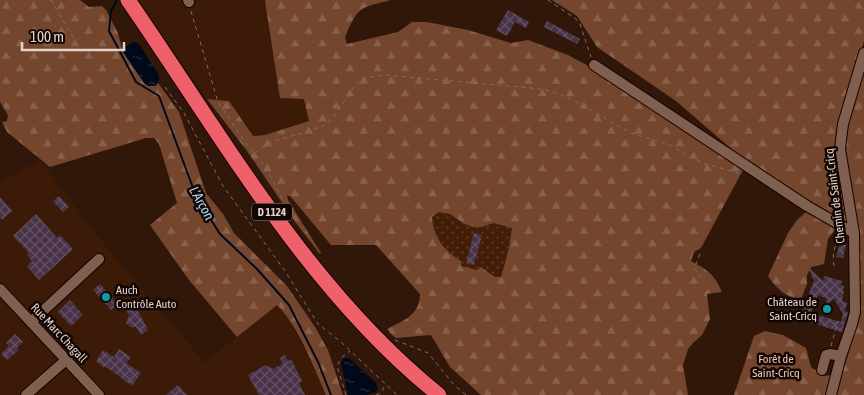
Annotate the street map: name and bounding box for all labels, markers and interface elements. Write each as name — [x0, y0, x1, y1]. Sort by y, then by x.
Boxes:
scale bar — [22, 20, 125, 52]
text: 100 m — [30, 28, 64, 45]
street label: Chemin de Saint-Cricq — [822, 148, 848, 244]
water label: L'Arçon — [186, 183, 218, 223]
road number: D 1124 — [252, 203, 292, 220]
place label: Auch Contrôle Auto — [116, 283, 177, 311]
marker: Auch Contrôle Auto — [100, 291, 112, 303]
place label: Château de Saint-Cricq — [767, 295, 817, 323]
street label: Rue Marc Chagall — [28, 301, 91, 366]
marker: Château de Saint-Cricq — [821, 303, 833, 315]
park label: Forêt de Saint-Cricq — [752, 352, 800, 380]

